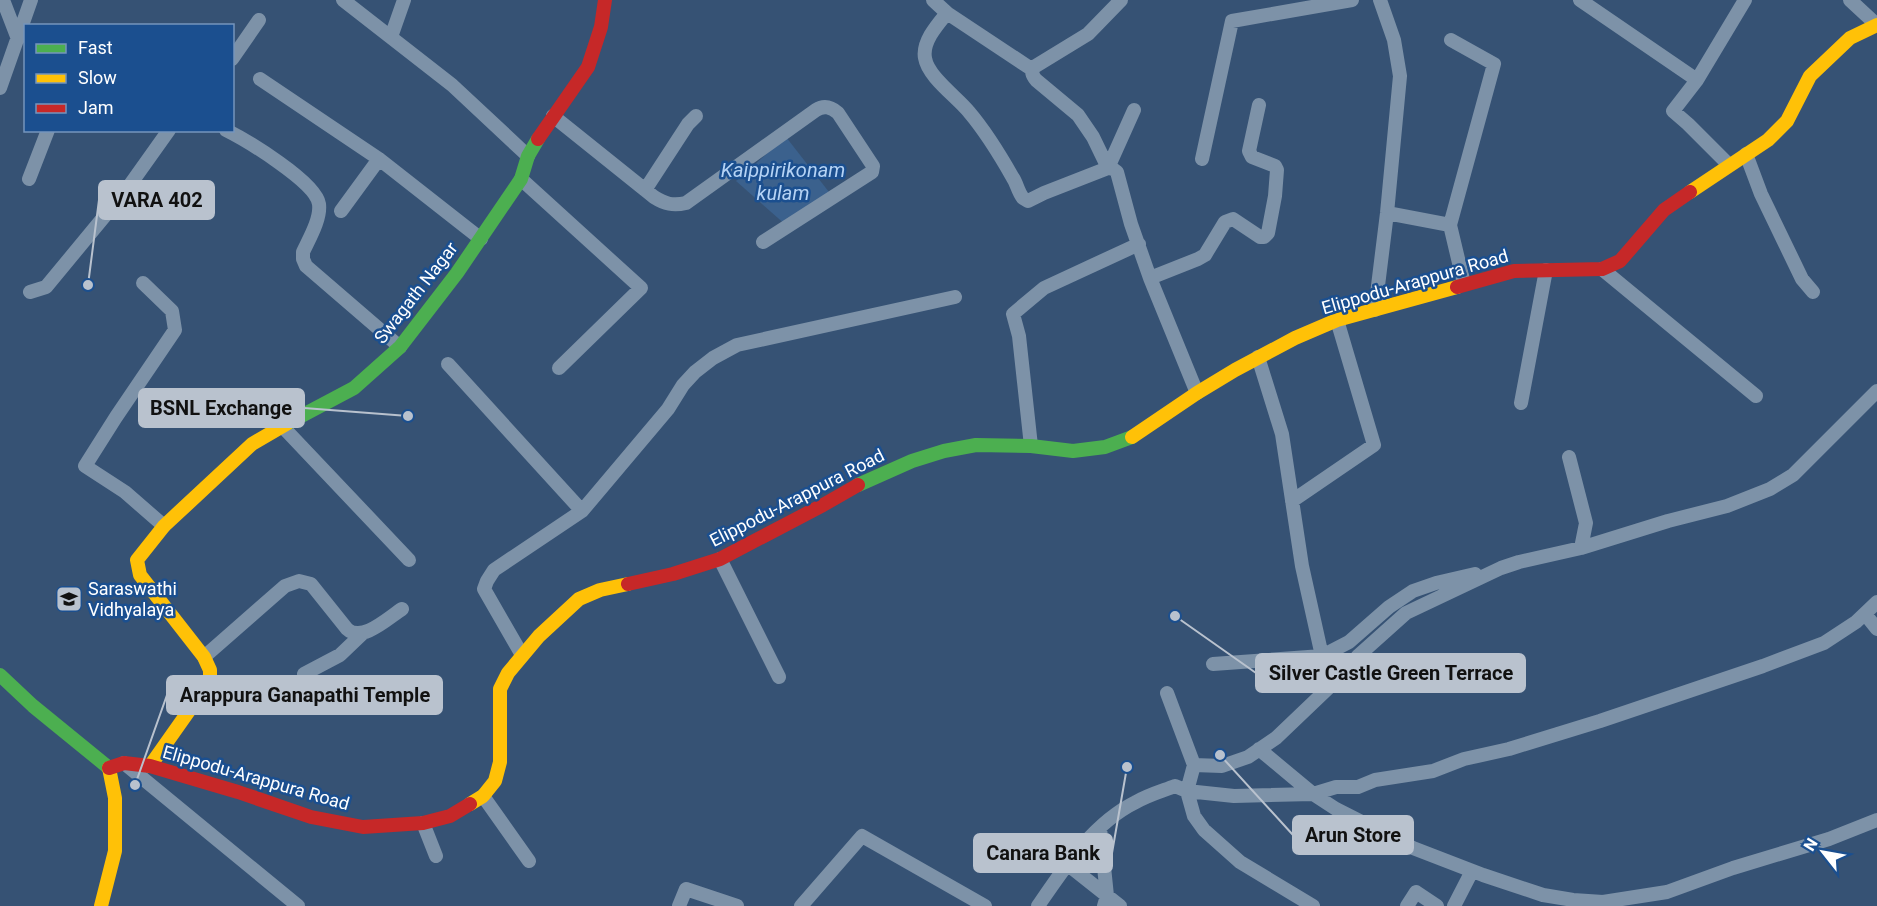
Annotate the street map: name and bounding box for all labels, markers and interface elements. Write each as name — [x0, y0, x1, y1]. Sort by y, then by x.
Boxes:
legend — [24, 24, 234, 132]
text: Fast — [78, 37, 113, 58]
text: Slow — [78, 67, 117, 88]
text: Jam — [78, 97, 114, 118]
water label: Kaippirikonam kulam — [721, 158, 845, 205]
callout: VARA 402 — [99, 181, 214, 219]
text: VARA 402 — [111, 188, 203, 212]
street label: Swagath Nagar — [370, 238, 462, 348]
street label: Elippodu-Arappura Road — [1319, 245, 1511, 318]
callout: BSNL Exchange — [139, 389, 304, 427]
text: BSNL Exchange — [150, 396, 292, 420]
street label: Elippodu-Arappura Road — [706, 444, 888, 551]
place label: Saraswathi Vidhyalaya — [88, 578, 177, 620]
school or university icon: Saraswathi Vidhyalaya — [54, 584, 84, 614]
callout: Silver Castle Green Terrace — [1256, 654, 1525, 692]
text: Silver Castle Green Terrace — [1269, 661, 1513, 685]
callout: Arappura Ganapathi Temple — [167, 676, 442, 714]
text: Arappura Ganapathi Temple — [180, 683, 430, 707]
street label: Elippodu-Arappura Road — [160, 741, 352, 814]
callout: Arun Store — [1293, 816, 1413, 854]
north arrow — [1793, 822, 1853, 882]
text: Arun Store — [1305, 823, 1401, 847]
callout: Canara Bank — [974, 834, 1112, 872]
text: N — [1800, 835, 1822, 854]
text: Canara Bank — [986, 841, 1100, 865]

